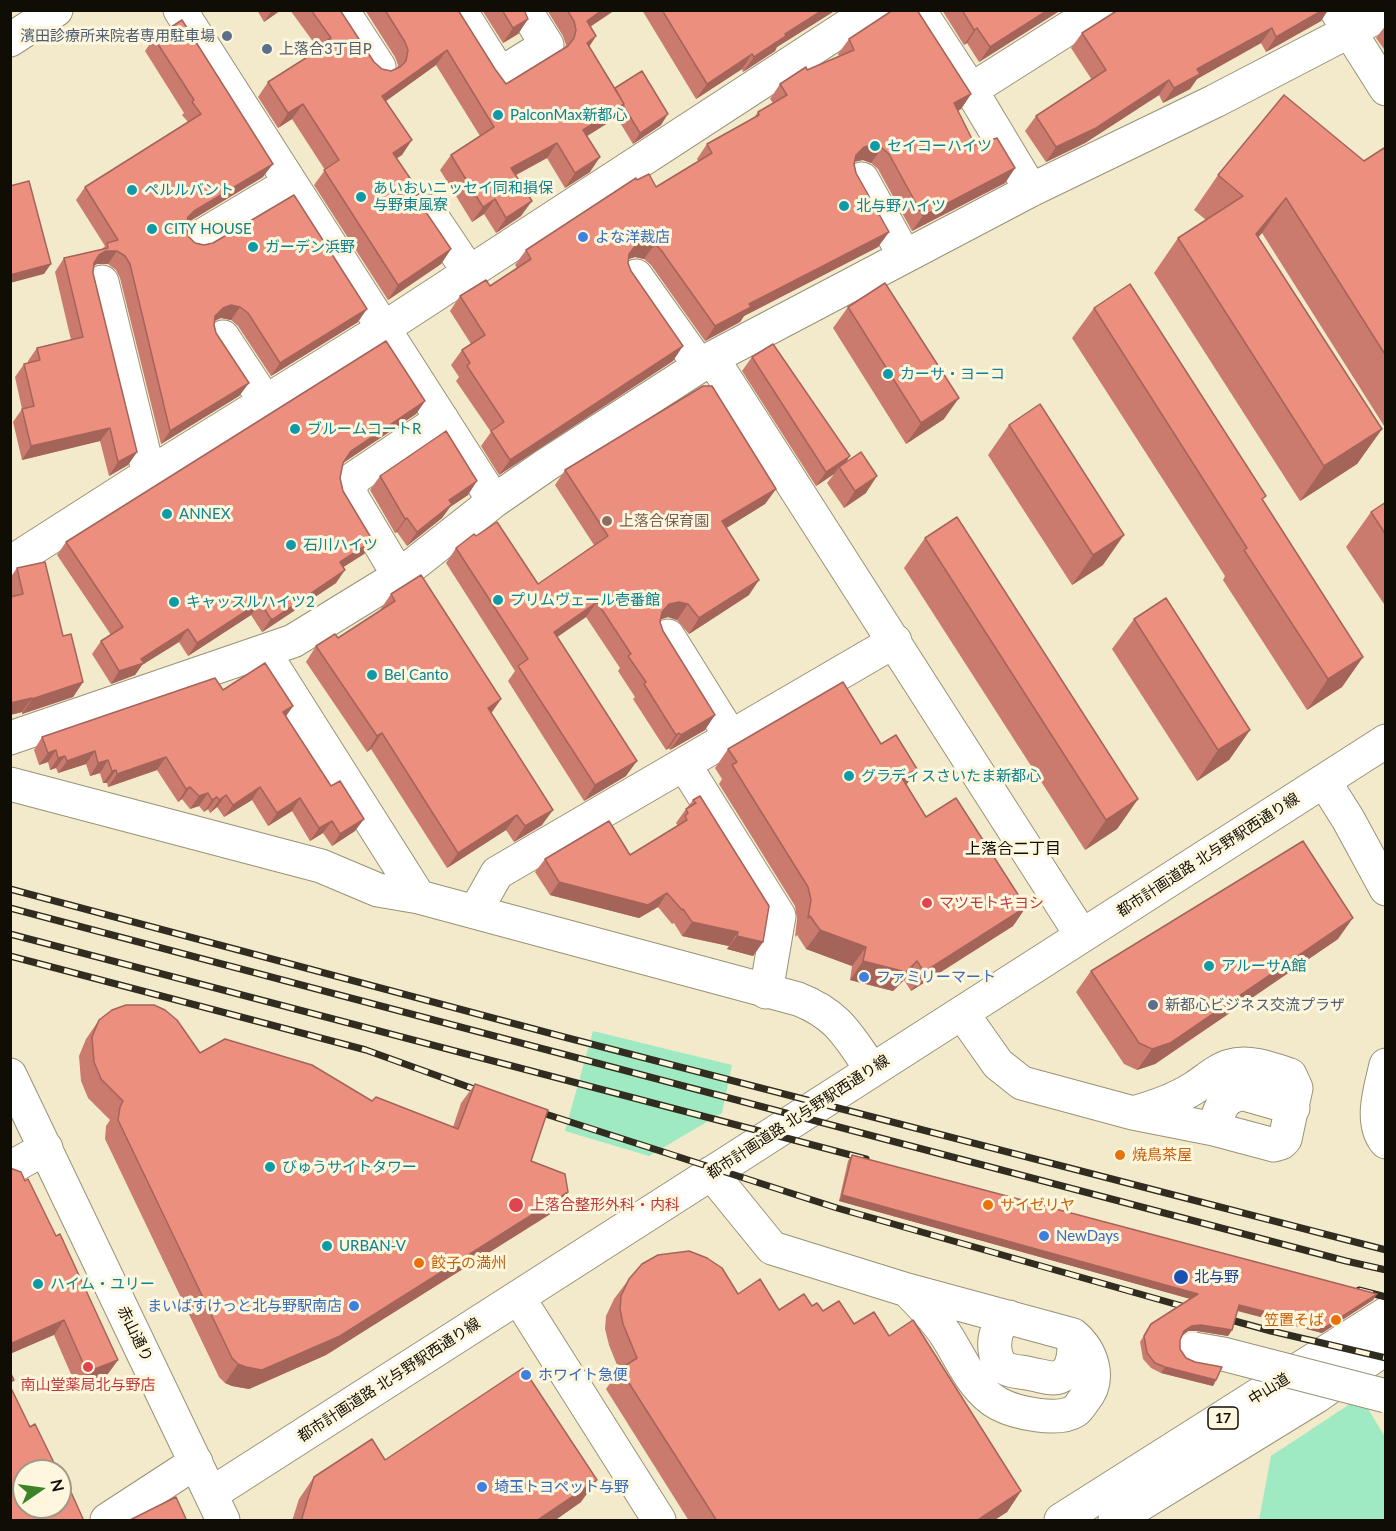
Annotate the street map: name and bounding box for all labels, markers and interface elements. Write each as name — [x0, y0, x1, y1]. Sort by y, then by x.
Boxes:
place label: 濱田診療所来院者専用駐車場 — [20, 27, 215, 45]
marker: 濱田診療所来院者専用駐車場 — [220, 29, 234, 43]
place label: 上落合3丁目P — [279, 40, 372, 58]
marker: 上落合3丁目P — [260, 42, 274, 56]
place label: PalconMax新都心 — [510, 106, 627, 124]
marker: PalconMax新都心 — [491, 108, 505, 122]
place label: セイコーハイツ — [887, 137, 992, 155]
marker: セイコーハイツ — [868, 139, 882, 153]
place label: あいおいニッセイ同和損保 与野東風寮 — [373, 179, 553, 214]
place label: ペルルバント — [144, 181, 234, 199]
marker: ペルルバント — [125, 183, 139, 197]
marker: あいおいニッセイ同和損保 与野東風寮 — [354, 190, 368, 204]
place label: 北与野ハイツ — [856, 197, 946, 215]
marker: 北与野ハイツ — [837, 199, 851, 213]
place label: CITY HOUSE — [164, 220, 252, 238]
marker: CITY HOUSE — [145, 222, 159, 236]
place label: よな洋裁店 — [595, 228, 670, 246]
marker: よな洋裁店 — [576, 230, 590, 244]
place label: ガーデン浜野 — [265, 238, 355, 256]
marker: ガーデン浜野 — [246, 240, 260, 254]
place label: カーサ・ヨーコ — [900, 365, 1005, 383]
marker: カーサ・ヨーコ — [881, 367, 895, 381]
place label: ブルームコートR — [307, 420, 421, 438]
marker: ブルームコートR — [288, 422, 302, 436]
place label: ANNEX — [179, 505, 230, 523]
marker: ANNEX — [160, 507, 174, 521]
place label: 上落合保育園 — [619, 512, 709, 530]
marker: 上落合保育園 — [600, 514, 614, 528]
place label: 石川ハイツ — [303, 536, 378, 554]
marker: 石川ハイツ — [284, 538, 298, 552]
place label: プリムヴェール壱番館 — [510, 591, 660, 609]
place label: キャッスルハイツ2 — [186, 593, 315, 611]
marker: プリムヴェール壱番館 — [491, 593, 505, 607]
marker: キャッスルハイツ2 — [167, 595, 181, 609]
place label: Bel Canto — [384, 666, 448, 684]
marker: Bel Canto — [365, 668, 379, 682]
place label: グラディスさいたま新都心 — [861, 767, 1041, 785]
marker: グラディスさいたま新都心 — [842, 769, 856, 783]
street label: 都市計画道路 北与野駅西通り線 — [1113, 789, 1303, 921]
district label: 上落合二丁目 — [965, 839, 1061, 859]
place label: マツモトキヨシ — [939, 894, 1044, 912]
marker: マツモトキヨシ — [920, 896, 934, 910]
place label: アルーサA館 — [1221, 957, 1306, 975]
marker: アルーサA館 — [1202, 959, 1216, 973]
place label: ファミリーマート — [876, 968, 996, 986]
marker: ファミリーマート — [857, 970, 871, 984]
place label: 新都心ビジネス交流プラザ — [1165, 996, 1345, 1014]
marker: 新都心ビジネス交流プラザ — [1146, 998, 1160, 1012]
street label: 都市計画道路 北与野駅西通り線 — [703, 1051, 893, 1183]
place label: 焼鳥茶屋 — [1132, 1146, 1192, 1164]
marker: 焼鳥茶屋 — [1113, 1148, 1127, 1162]
place label: びゅうサイトタワー — [282, 1158, 417, 1176]
marker: びゅうサイトタワー — [263, 1160, 277, 1174]
marker: 上落合整形外科・内科 — [507, 1196, 525, 1214]
place label: 上落合整形外科・内科 — [530, 1196, 680, 1214]
place label: サイゼリヤ — [1000, 1196, 1075, 1214]
marker: サイゼリヤ — [981, 1198, 995, 1212]
place label: NewDays — [1056, 1227, 1119, 1245]
marker: NewDays — [1037, 1229, 1051, 1243]
place label: URBAN-V — [339, 1237, 406, 1255]
marker: URBAN-V — [320, 1239, 334, 1253]
place label: 餃子の満州 — [431, 1254, 506, 1272]
marker: 餃子の満州 — [412, 1256, 426, 1270]
marker: 北与野 — [1172, 1268, 1190, 1286]
place label: 北与野 — [1194, 1268, 1239, 1286]
place label: ハイム・ユリー — [50, 1275, 155, 1293]
marker: ハイム・ユリー — [31, 1277, 45, 1291]
place label: まいばすけっと北与野駅南店 — [147, 1297, 342, 1315]
marker: まいばすけっと北与野駅南店 — [347, 1299, 361, 1313]
street label: 赤山通り — [114, 1303, 156, 1365]
place label: 笠置そば — [1264, 1311, 1324, 1329]
marker: 笠置そば — [1329, 1313, 1343, 1327]
street label: 都市計画道路 北与野駅西通り線 — [294, 1314, 484, 1446]
marker: 南山堂薬局北与野店 — [81, 1360, 95, 1374]
place label: ホワイト急便 — [538, 1366, 628, 1384]
marker: ホワイト急便 — [519, 1368, 533, 1382]
street label: 中山道 — [1245, 1369, 1293, 1409]
place label: 南山堂薬局北与野店 — [21, 1376, 155, 1394]
road number: 17 — [1208, 1407, 1238, 1429]
north arrow — [12, 1459, 72, 1519]
text: N — [47, 1477, 69, 1493]
place label: 埼玉トヨペット与野 — [494, 1478, 629, 1496]
marker: 埼玉トヨペット与野 — [475, 1480, 489, 1494]

